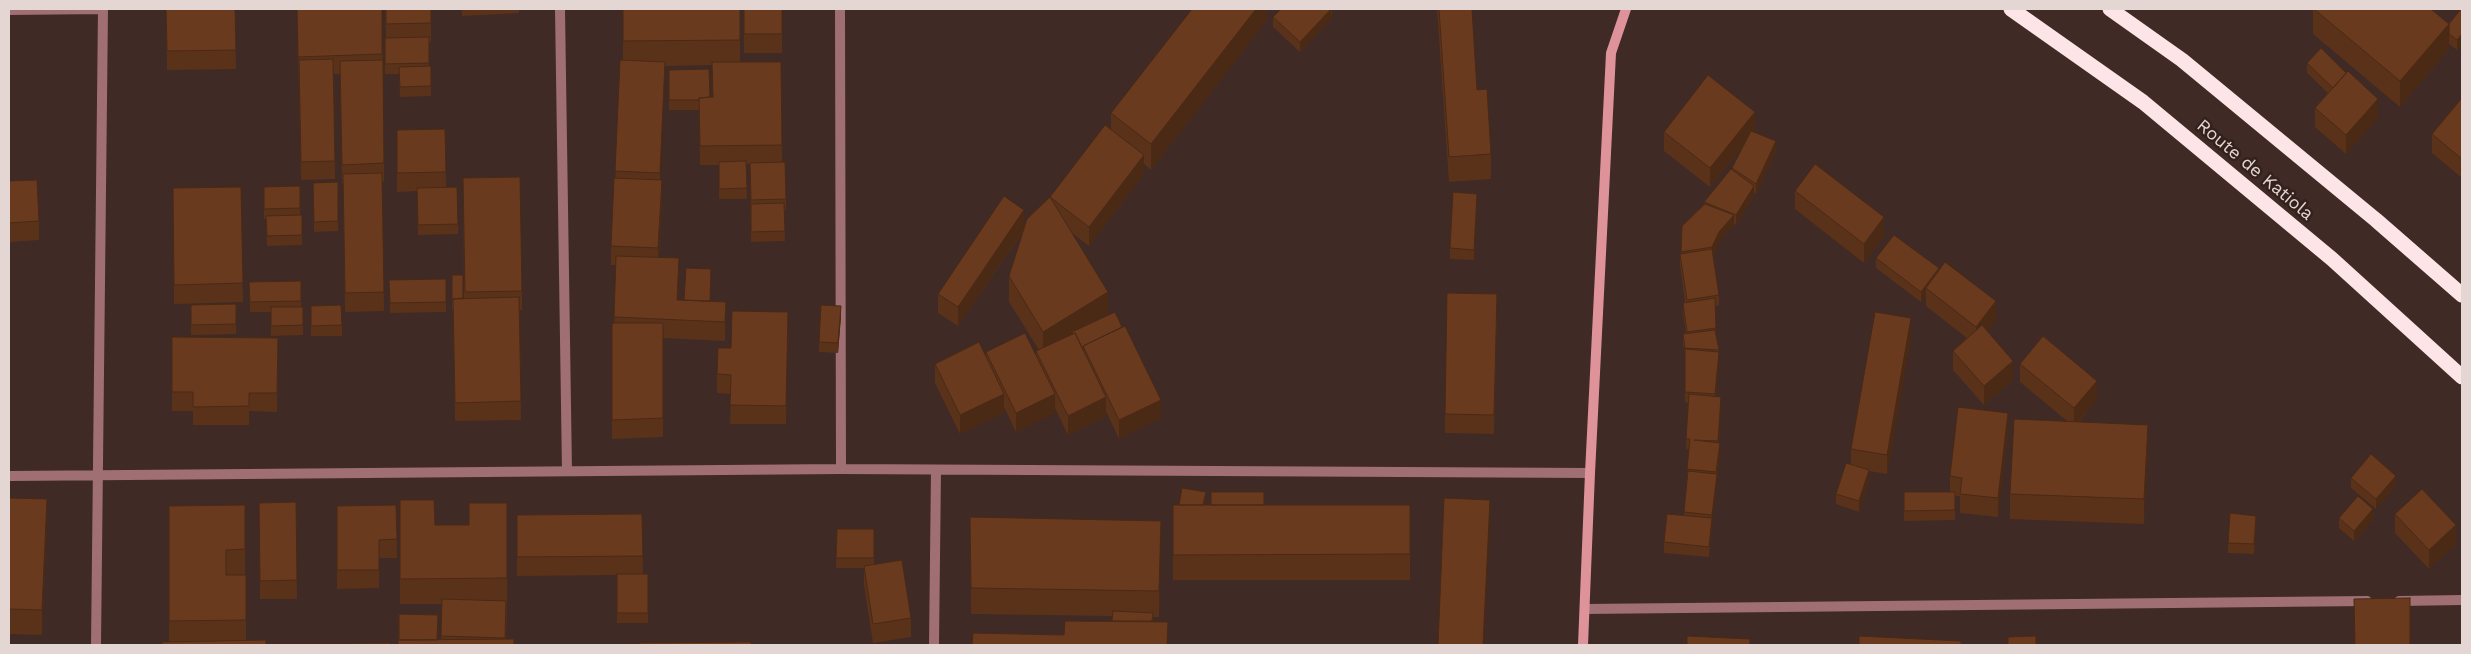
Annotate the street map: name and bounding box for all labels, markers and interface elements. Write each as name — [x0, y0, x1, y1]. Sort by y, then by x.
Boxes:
street label: Route de Katiola — [2192, 115, 2318, 225]

